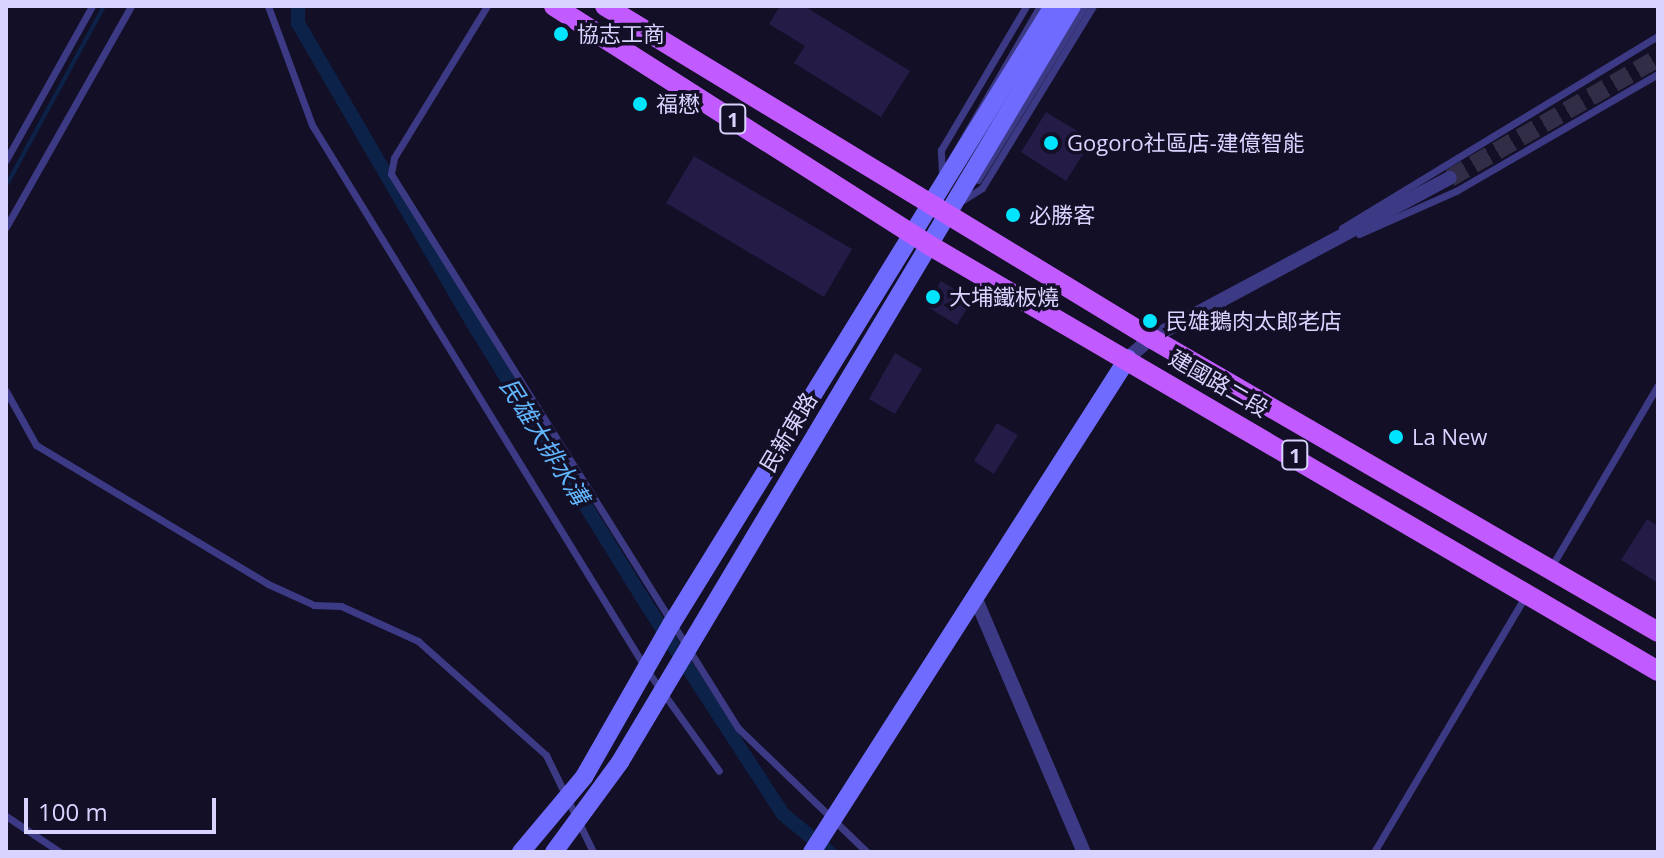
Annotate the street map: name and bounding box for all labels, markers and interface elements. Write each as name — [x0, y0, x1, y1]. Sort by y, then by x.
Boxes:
place label: 協志工商 — [577, 21, 665, 47]
marker: 協志工商 — [552, 25, 570, 43]
place label: 福懋 — [656, 91, 700, 117]
marker: 福懋 — [631, 95, 649, 113]
road number: 1 — [719, 103, 747, 135]
place label: Gogoro社區店-建億智能 — [1067, 130, 1305, 156]
marker: Gogoro社區店-建億智能 — [1042, 134, 1060, 152]
place label: 必勝客 — [1029, 202, 1095, 228]
marker: 必勝客 — [1004, 206, 1022, 224]
place label: 大埔鐵板燒 — [949, 284, 1059, 310]
marker: 大埔鐵板燒 — [924, 288, 942, 306]
place label: 民雄鵝肉太郎老店 — [1166, 308, 1342, 334]
marker: 民雄鵝肉太郎老店 — [1141, 312, 1159, 330]
street label: 建國路二段 — [1165, 344, 1273, 422]
water label: 民雄大排水溝 — [495, 372, 595, 510]
street label: 民新東路 — [754, 387, 822, 477]
place label: La New — [1412, 424, 1487, 450]
marker: La New — [1387, 428, 1405, 446]
road number: 1 — [1281, 439, 1309, 471]
scale bar — [28, 782, 220, 832]
text: 100 m — [38, 795, 108, 828]

